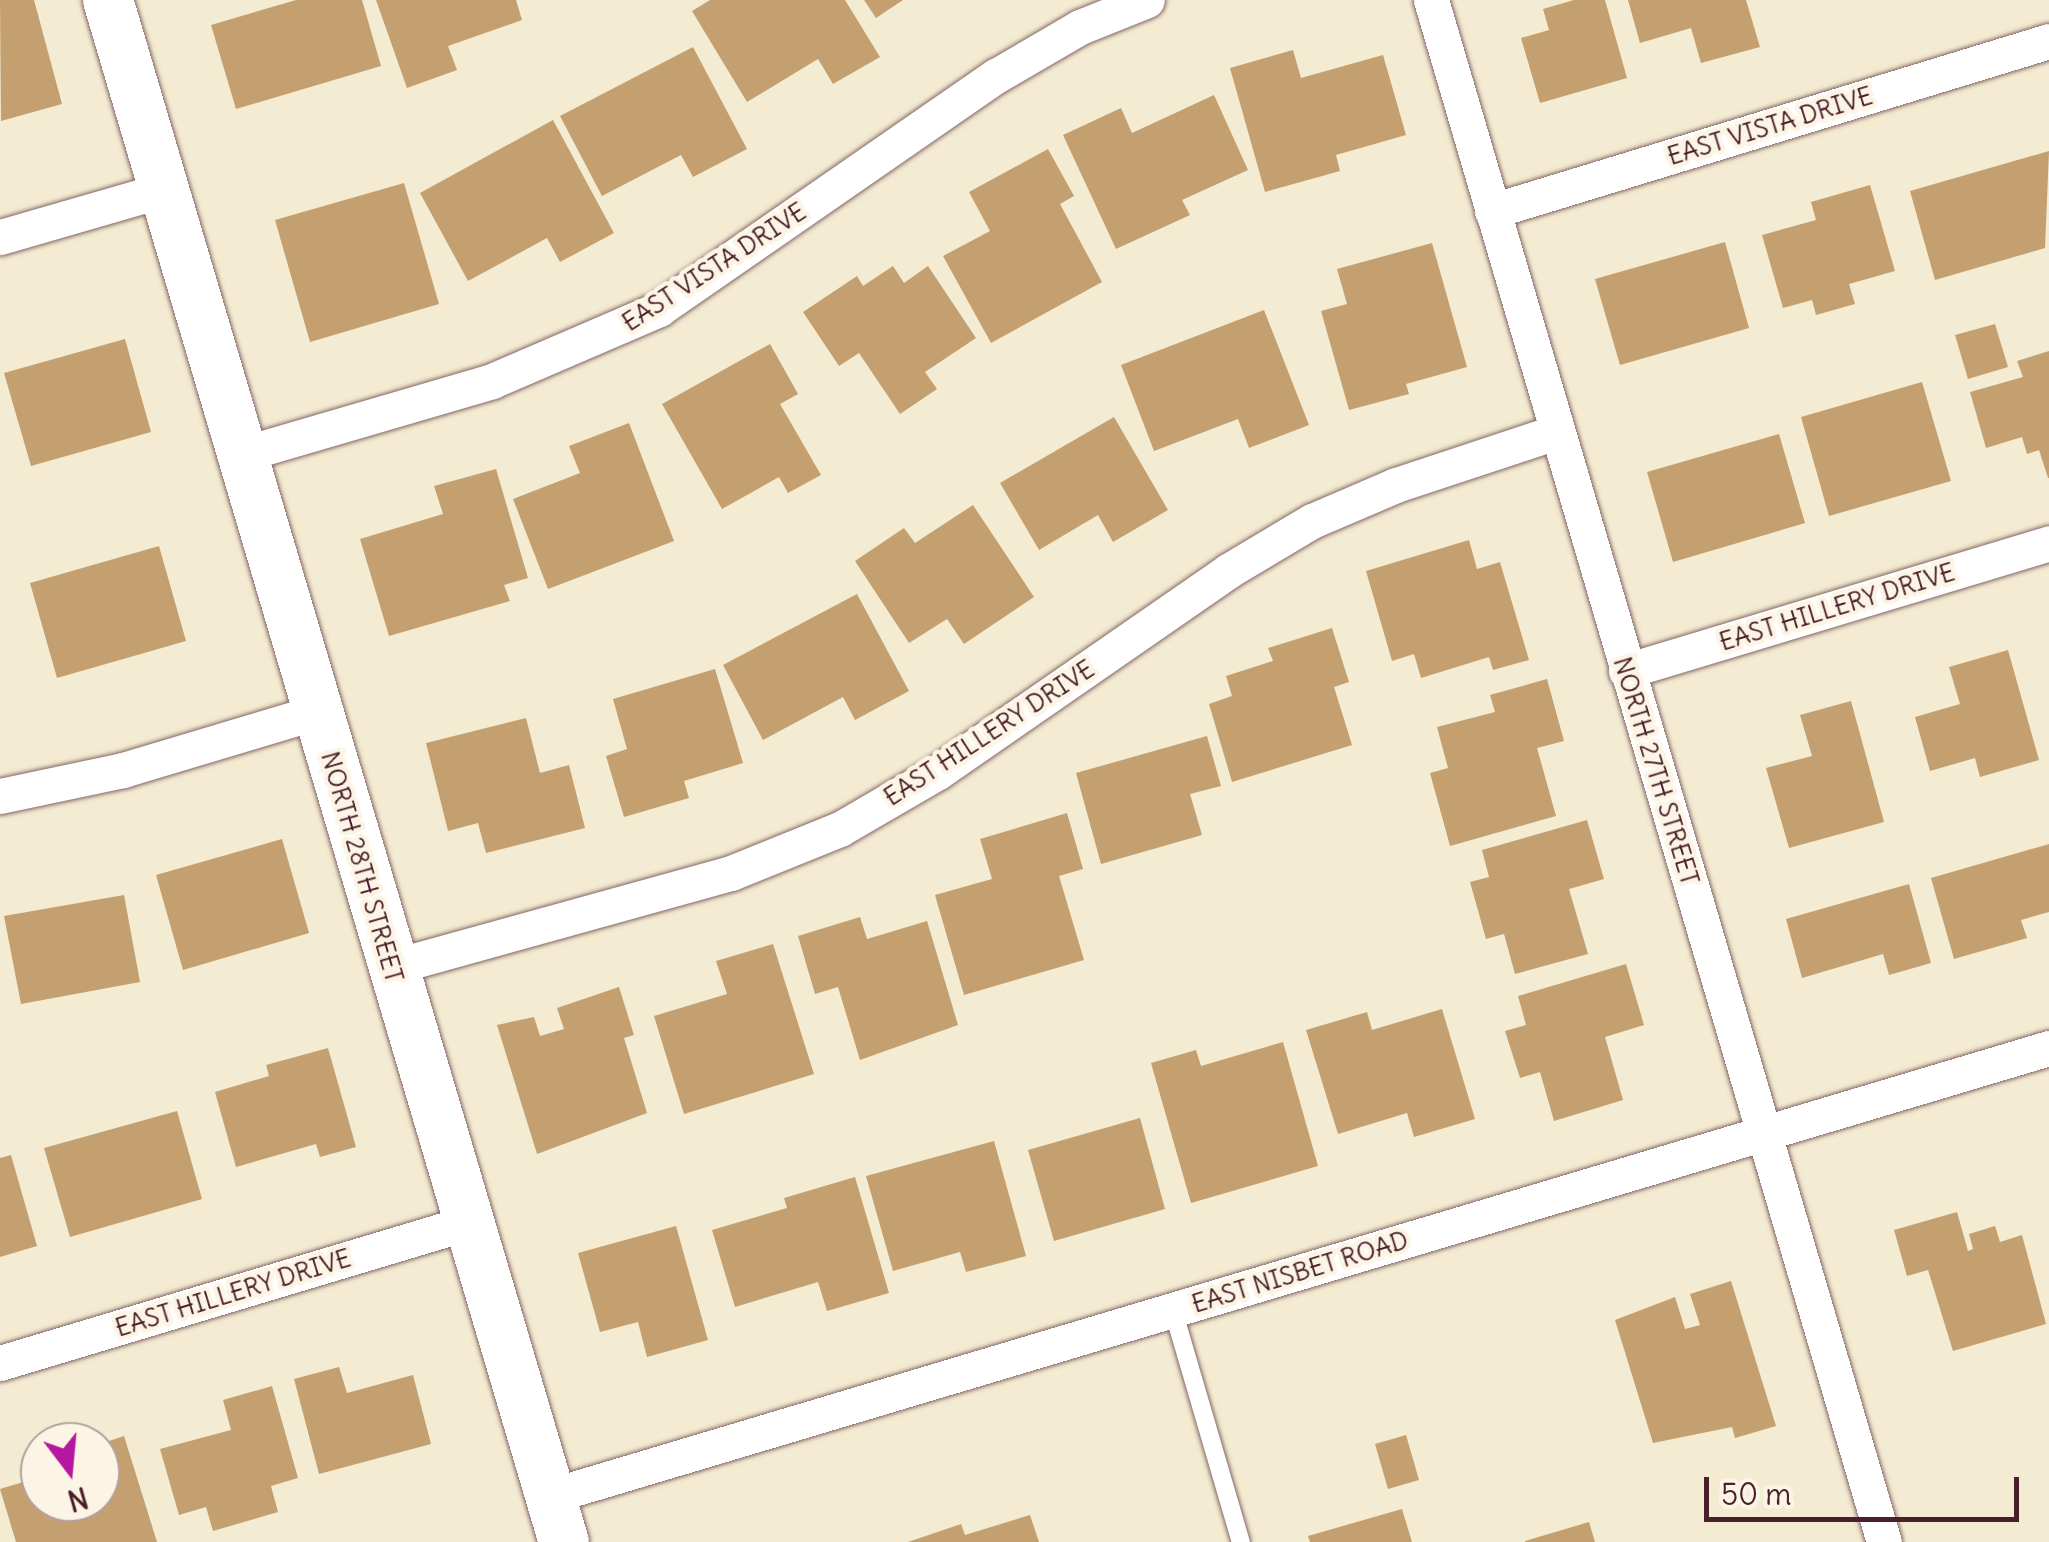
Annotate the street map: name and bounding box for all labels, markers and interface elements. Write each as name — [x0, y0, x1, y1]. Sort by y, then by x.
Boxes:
street label: EAST VISTA DRIVE — [1664, 81, 1876, 171]
street label: EAST VISTA DRIVE — [617, 196, 811, 338]
street label: EAST HILLERY DRIVE — [1716, 557, 1958, 657]
street label: NORTH 27TH STREET — [1607, 653, 1705, 889]
street label: EAST HILLERY DRIVE — [878, 654, 1100, 812]
street label: NORTH 28TH STREET — [315, 748, 409, 986]
street label: EAST NISBET ROAD — [1188, 1225, 1412, 1319]
street label: EAST HILLERY DRIVE — [112, 1243, 354, 1343]
north arrow — [20, 1422, 120, 1522]
scale bar — [1709, 1457, 2024, 1519]
text: 50 m — [1721, 1475, 1791, 1513]
text: N — [63, 1479, 92, 1519]

